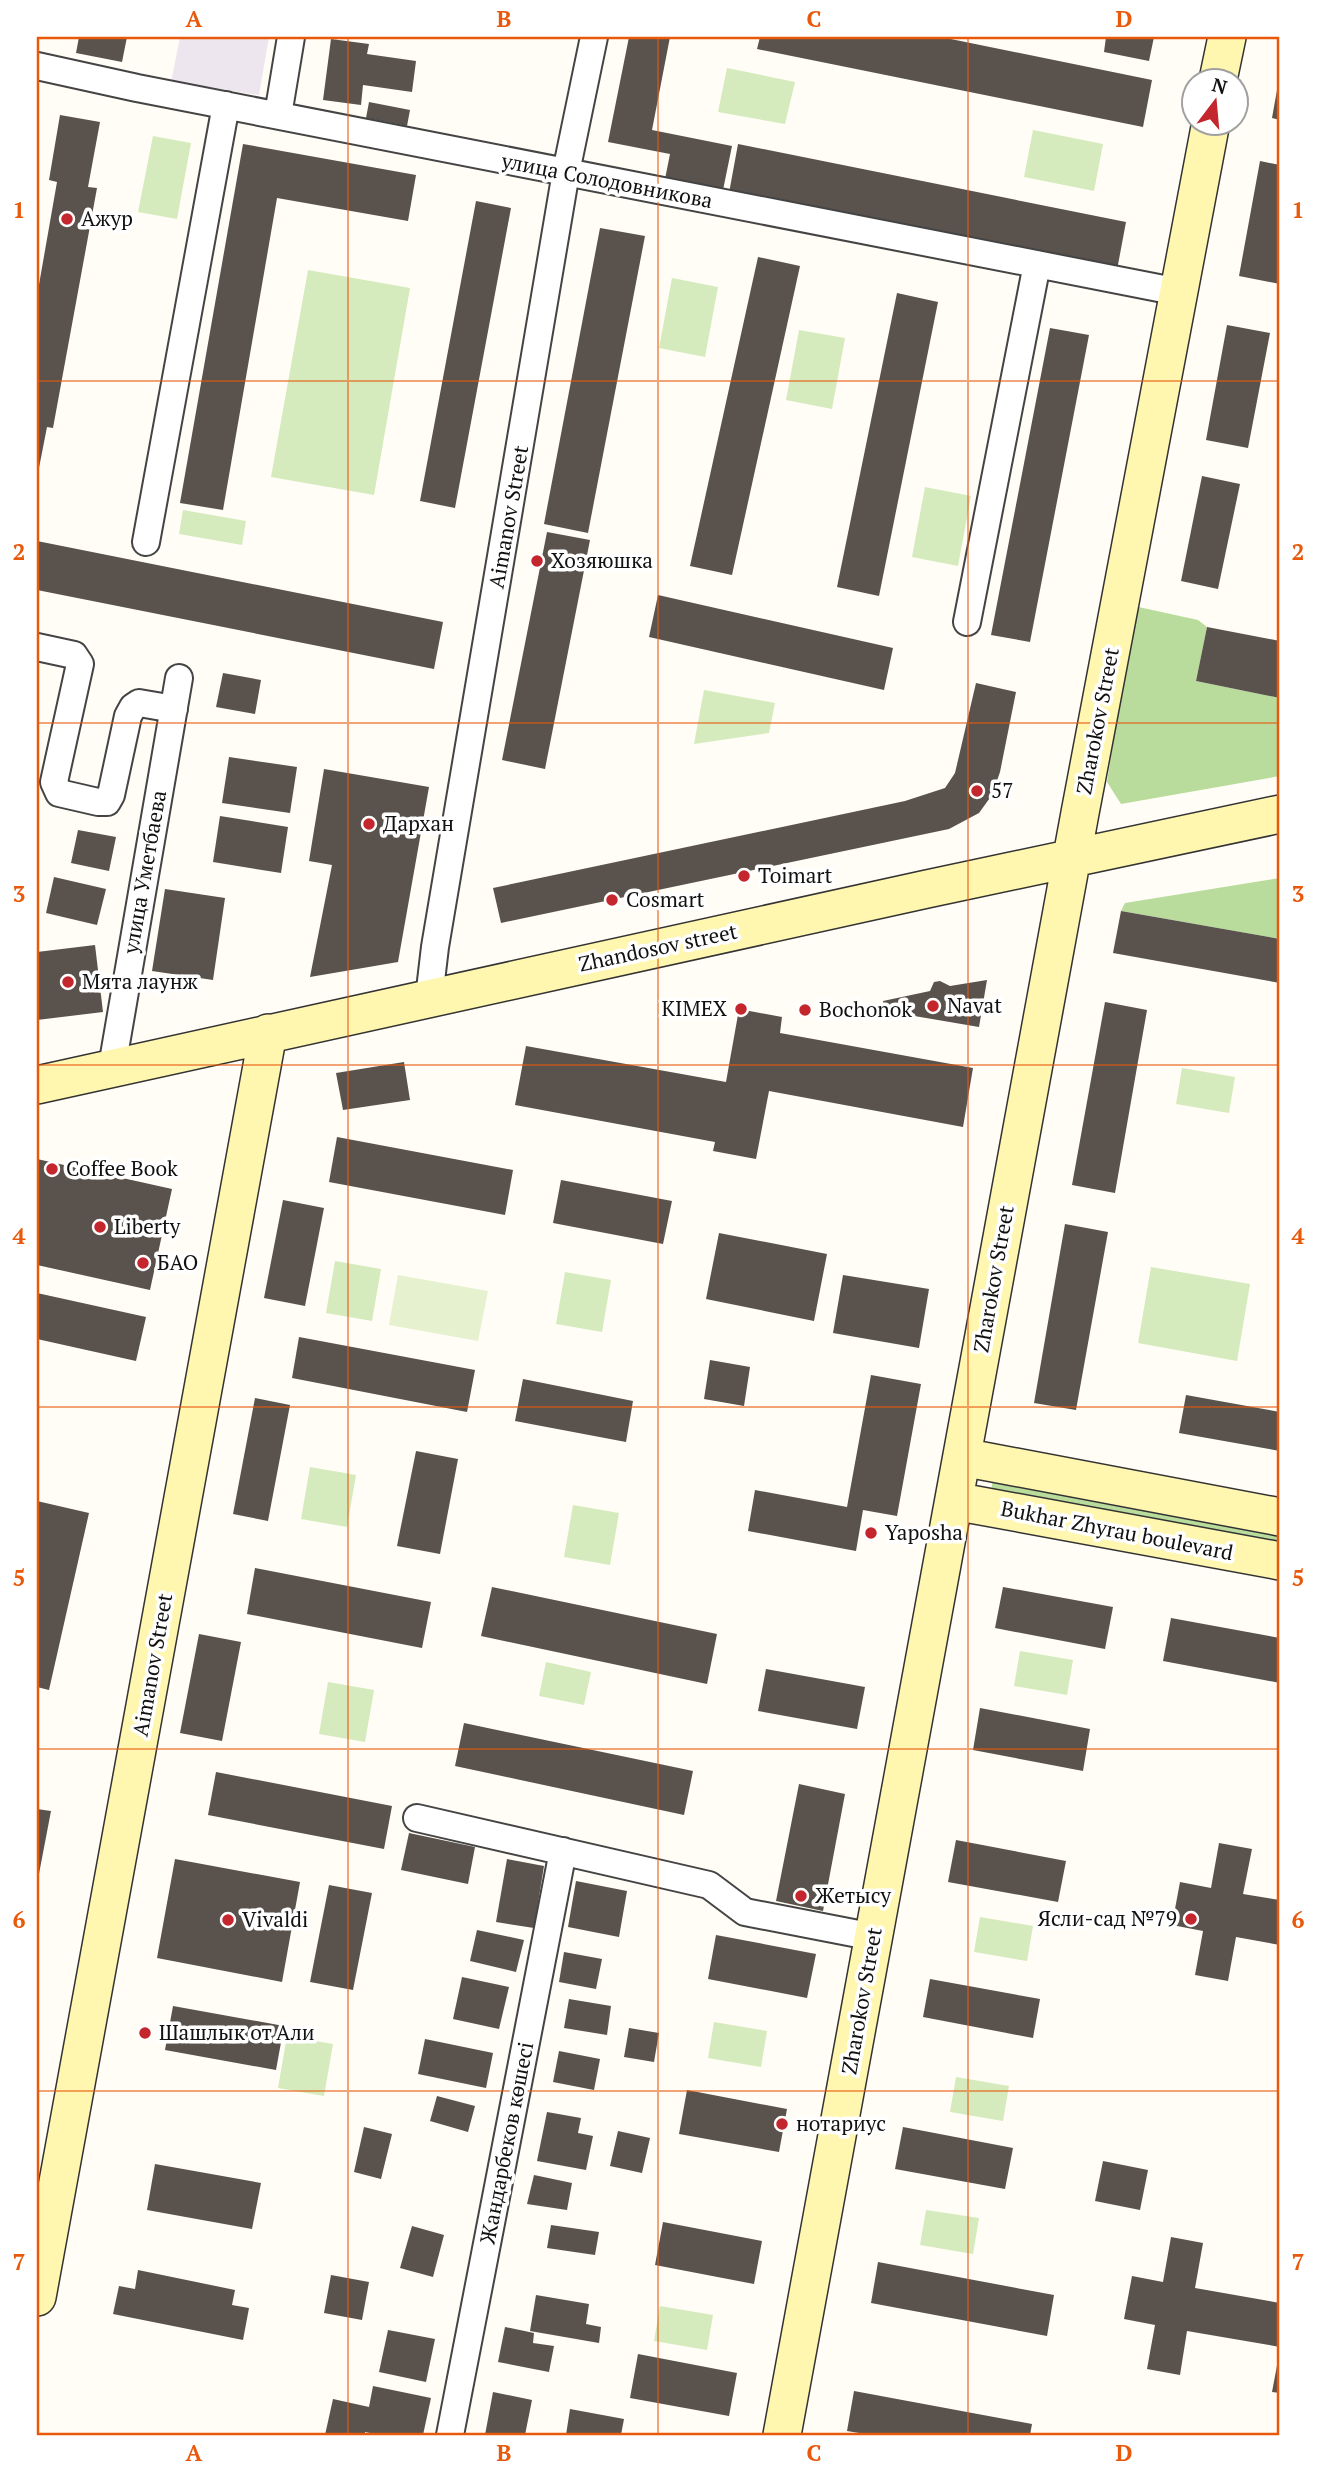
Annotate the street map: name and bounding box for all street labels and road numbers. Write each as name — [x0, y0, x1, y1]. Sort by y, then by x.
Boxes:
street label: улица Солодовникова — [498, 146, 716, 214]
street label: Aimanov Street — [482, 443, 534, 591]
street label: Zharokov Street — [1069, 645, 1125, 797]
street label: улица Уметбаева — [116, 787, 172, 957]
street label: Zhandosov street — [576, 917, 740, 977]
street label: Zharokov Street — [966, 1203, 1020, 1355]
street label: Bukhar Zhyrau boulevard — [999, 1494, 1236, 1566]
street label: Aimanov Street — [126, 1591, 178, 1739]
street label: Zharokov Street — [834, 1925, 888, 2077]
street label: Жандарбеков көшесі — [473, 2039, 539, 2246]

